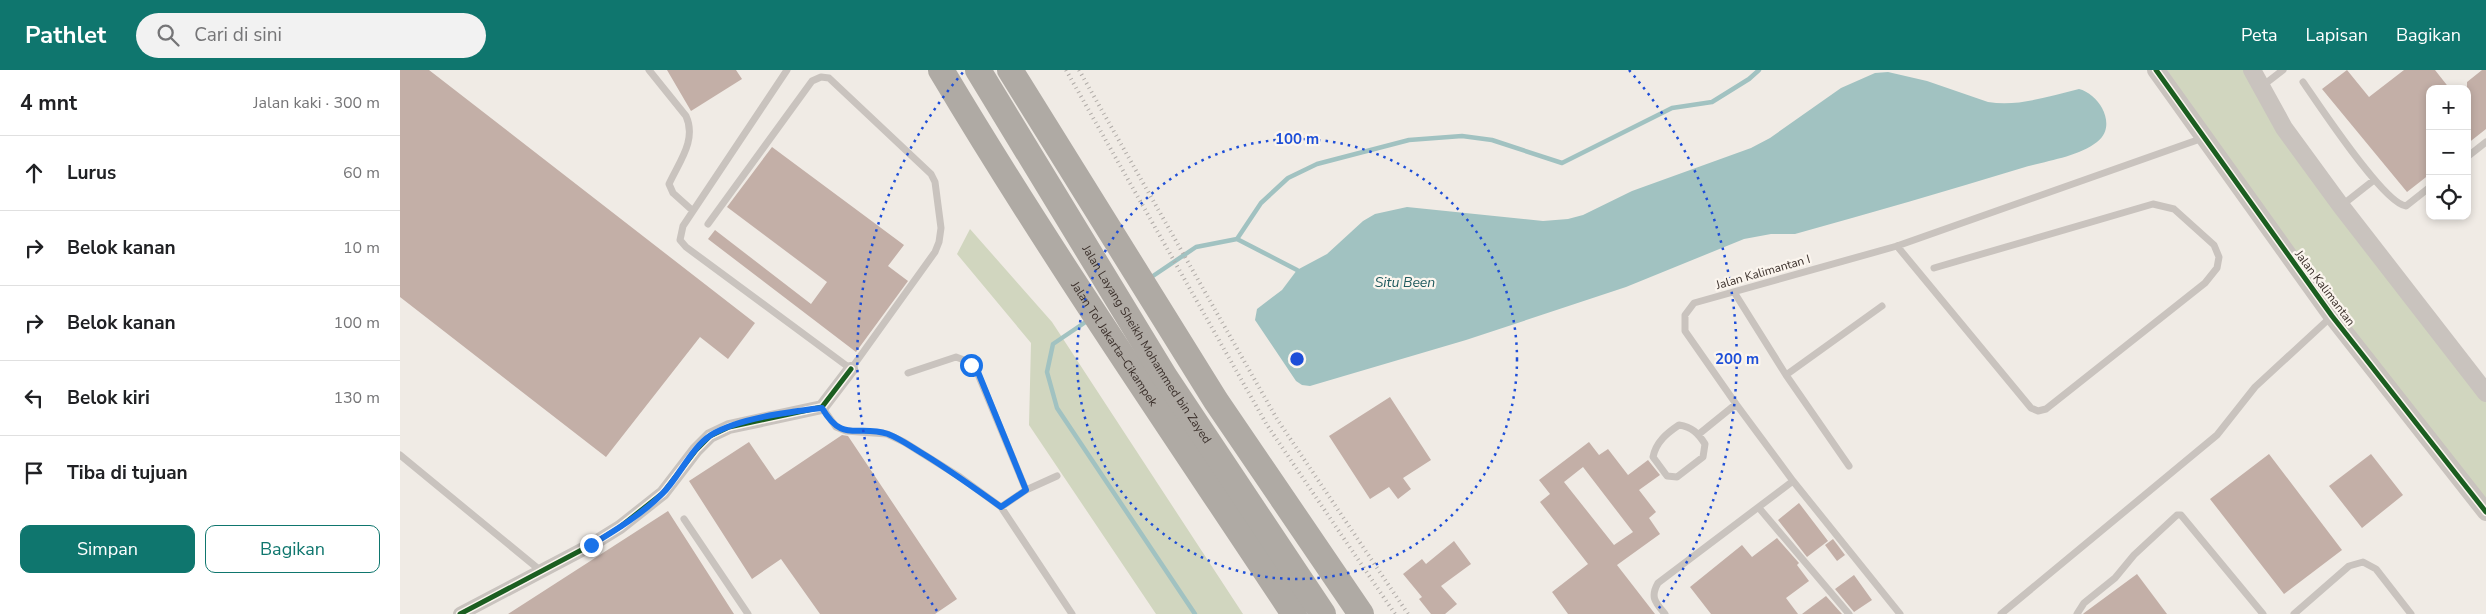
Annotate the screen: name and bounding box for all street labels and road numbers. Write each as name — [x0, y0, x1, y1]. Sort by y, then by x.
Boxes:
street label: Jalan Layang Sheikh Mohammed bin Zayed — [1078, 241, 1215, 447]
street label: Jalan Kalimantan — [2291, 246, 2359, 329]
street label: Jalan Kalimantan I — [1713, 251, 1812, 293]
street label: Jalan Tol Jakarta–Cikampek — [1067, 277, 1162, 410]

